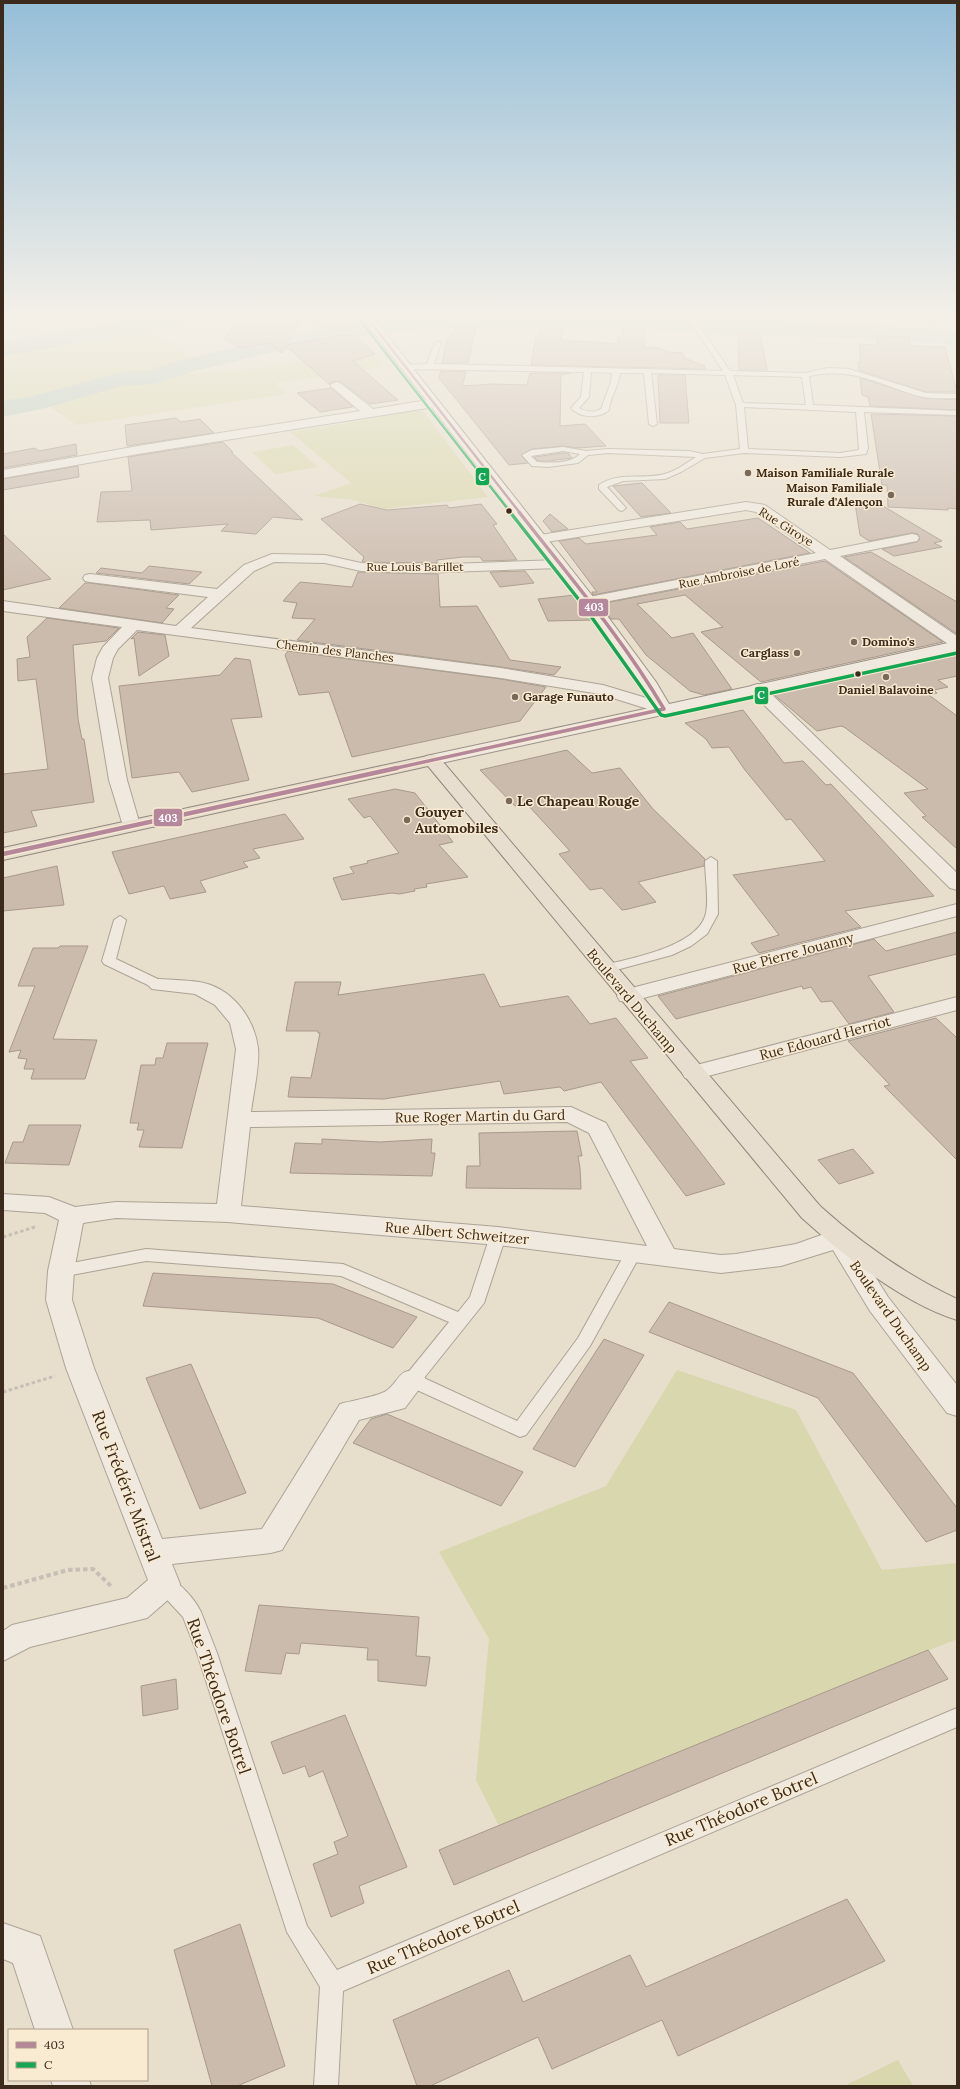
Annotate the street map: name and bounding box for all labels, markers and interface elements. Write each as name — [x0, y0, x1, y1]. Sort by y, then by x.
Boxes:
place label: Maison Familiale Rurale — [756, 465, 894, 480]
line badge: C — [475, 467, 490, 486]
marker: Maison Familiale Rurale — [743, 468, 753, 478]
text: C — [478, 470, 486, 484]
place label: Maison Familiale Rurale d'Alençon — [786, 480, 884, 509]
marker: Maison Familiale Rurale d'Alençon — [886, 490, 896, 500]
street label: Rue Giroye — [756, 504, 817, 550]
unlabelled marker — [504, 506, 514, 516]
street label: Rue Ambroise de Loré — [677, 553, 801, 592]
street label: Rue Louis Barillet — [366, 559, 464, 574]
line badge: 403 — [578, 598, 609, 617]
text: 403 — [584, 600, 604, 614]
place label: Domino's — [862, 634, 915, 649]
street label: Chemin des Planches — [275, 636, 395, 665]
marker: Domino's — [849, 637, 859, 647]
place label: Carglass — [740, 645, 789, 660]
marker: Carglass — [792, 648, 802, 658]
unlabelled marker — [853, 669, 863, 679]
marker: Daniel Balavoine — [881, 672, 891, 682]
place label: Daniel Balavoine — [838, 682, 934, 697]
line badge: C — [754, 686, 769, 705]
text: C — [757, 688, 765, 702]
place label: Garage Funauto — [523, 689, 614, 704]
marker: Garage Funauto — [510, 692, 520, 702]
place label: Le Chapeau Rouge — [517, 792, 640, 810]
marker: Le Chapeau Rouge — [504, 796, 514, 806]
place label: Gouyer Automobiles — [415, 803, 499, 837]
line badge: 403 — [153, 808, 183, 827]
text: 403 — [158, 811, 178, 825]
marker: Gouyer Automobiles — [402, 815, 412, 825]
street label: Rue Pierre Jouanny — [730, 928, 856, 978]
street label: Boulevard Duchamp — [583, 945, 681, 1057]
street label: Rue Edouard Herriot — [757, 1012, 893, 1064]
street label: Rue Roger Martin du Gard — [395, 1106, 565, 1126]
street label: Rue Albert Schweitzer — [384, 1218, 530, 1248]
street label: Boulevard Duchamp — [846, 1257, 936, 1375]
street label: Rue Frédéric Mistral — [87, 1407, 165, 1565]
street label: Rue Théodore Botrel — [182, 1615, 256, 1777]
street label: Rue Théodore Botrel — [661, 1767, 821, 1851]
street label: Rue Théodore Botrel — [363, 1895, 523, 1979]
legend — [8, 2029, 148, 2081]
text: 403 — [44, 2037, 65, 2052]
text: C — [44, 2057, 53, 2072]

